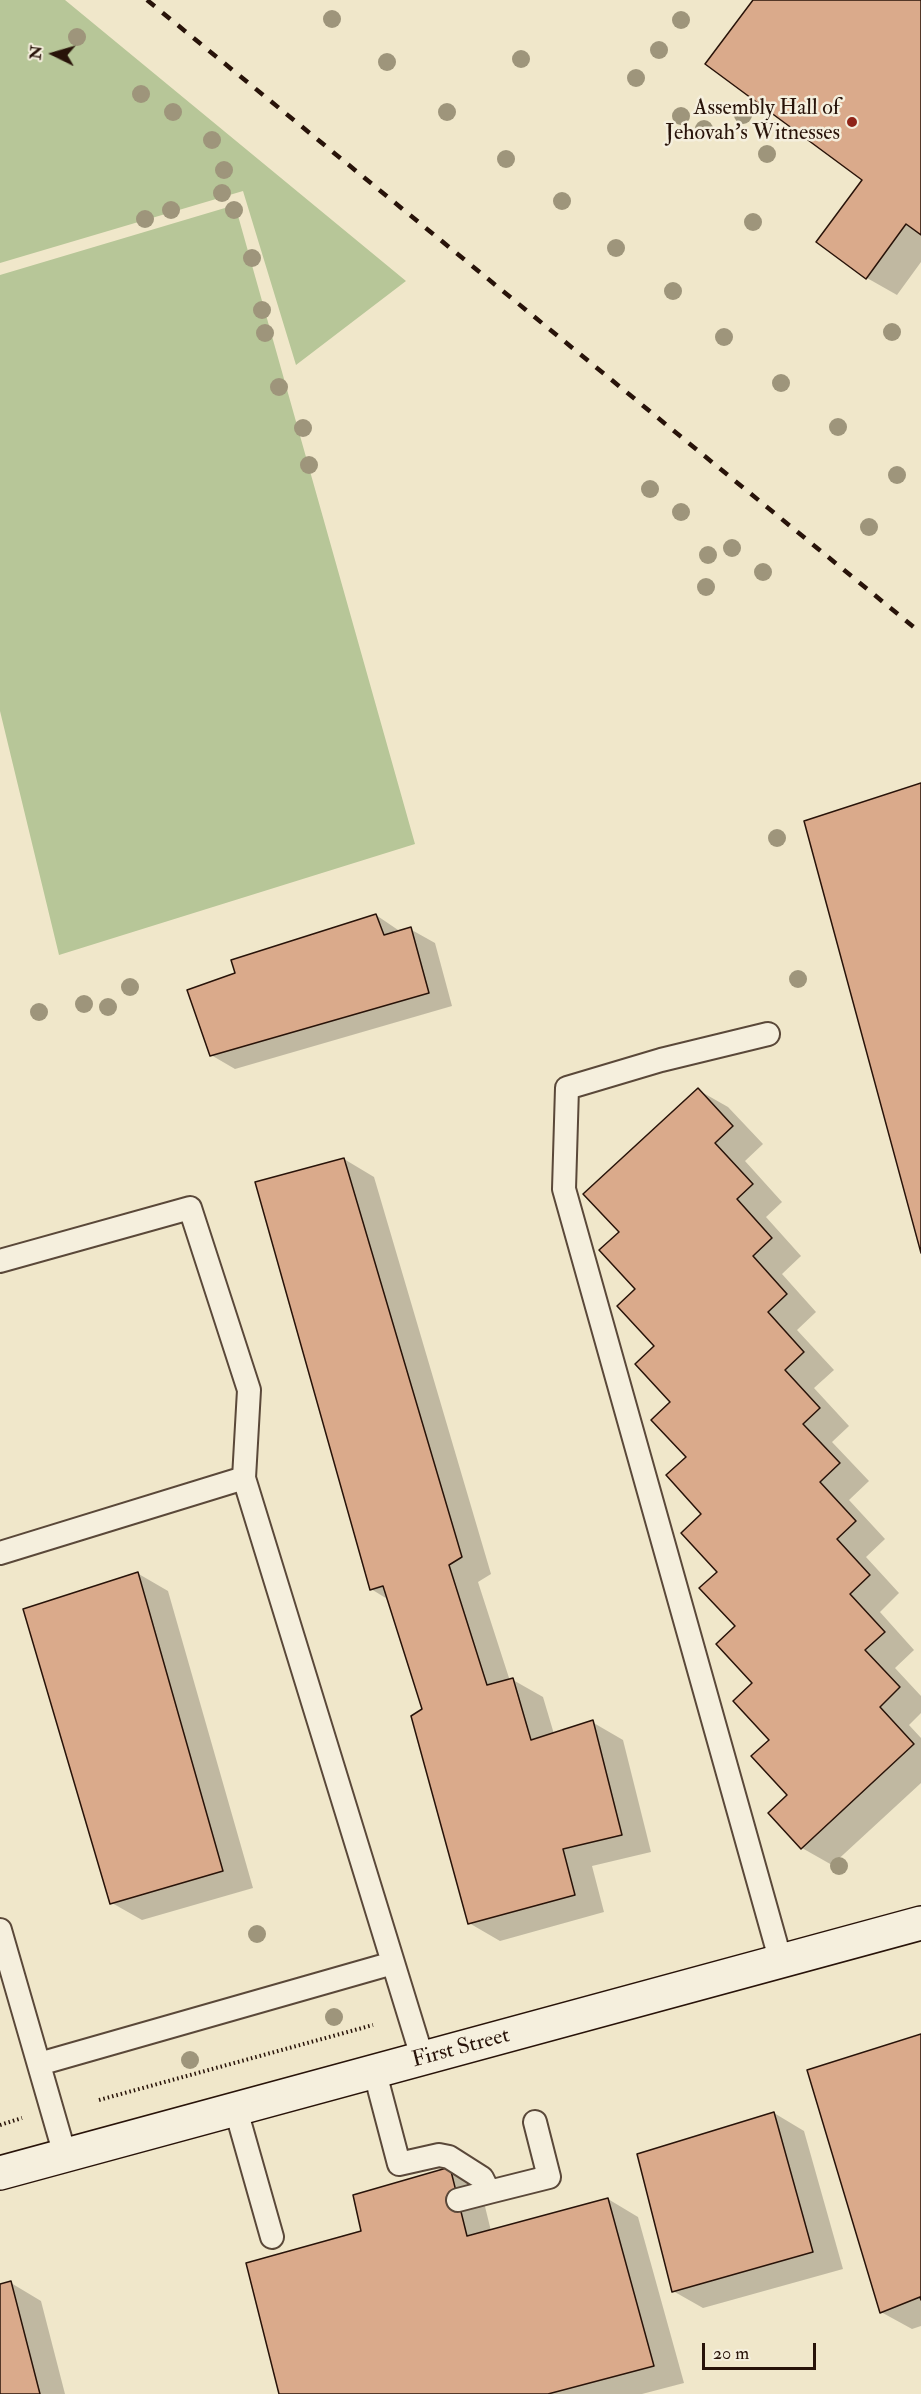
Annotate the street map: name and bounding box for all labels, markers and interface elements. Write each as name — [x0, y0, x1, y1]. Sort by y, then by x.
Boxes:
north arrow — [24, 24, 84, 84]
text: N — [25, 44, 47, 60]
place label: Assembly Hall of Jehovah's Witnesses — [665, 96, 840, 148]
marker: Assembly Hall of Jehovah's Witnesses — [845, 115, 859, 129]
street label: First Street — [409, 2023, 513, 2075]
scale bar — [705, 2331, 819, 2369]
text: 20 m — [713, 2342, 749, 2365]

